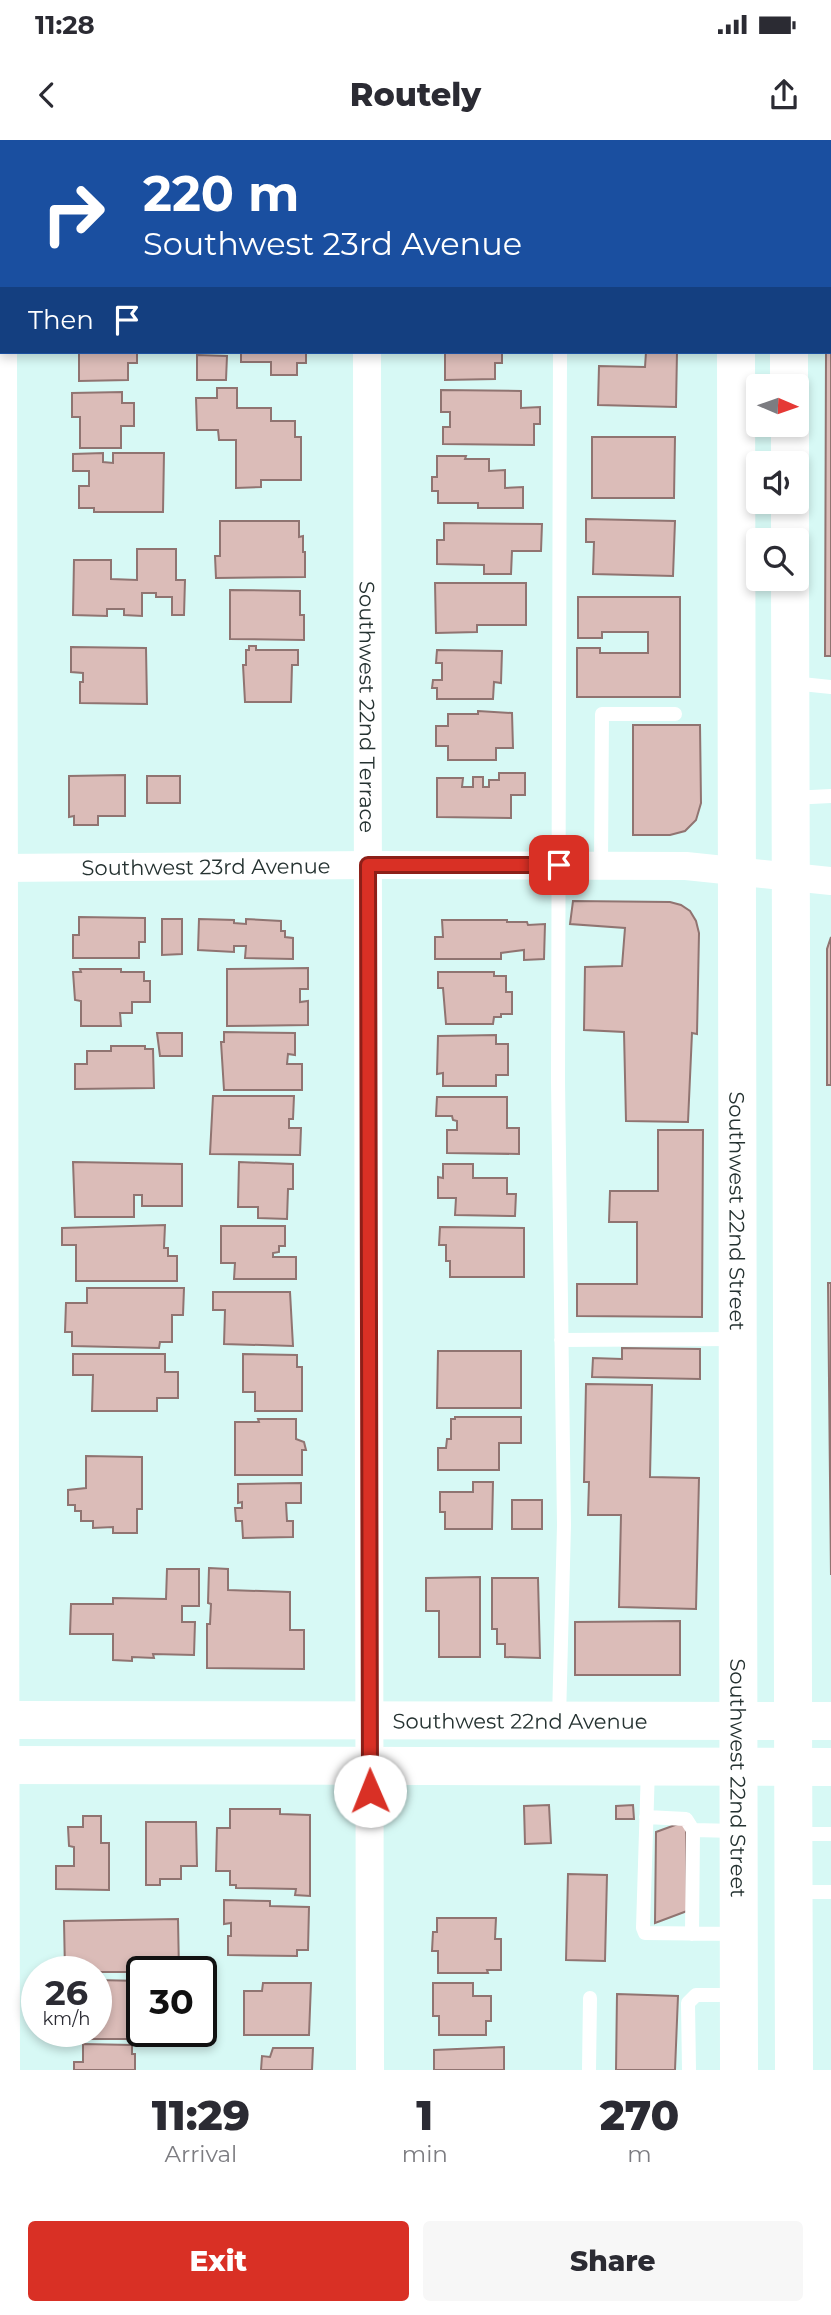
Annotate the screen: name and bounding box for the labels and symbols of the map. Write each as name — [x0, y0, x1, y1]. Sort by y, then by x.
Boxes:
north arrow — [746, 374, 808, 438]
street label: Southwest 22nd Terrace — [355, 581, 380, 833]
pin — [529, 835, 589, 895]
street label: Southwest 23rd Avenue — [81, 853, 331, 880]
street label: Southwest 22nd Street — [725, 1091, 750, 1331]
street label: Southwest 22nd Street — [726, 1658, 751, 1898]
street label: Southwest 22nd Avenue — [392, 1708, 648, 1733]
position arrow — [333, 1754, 407, 1828]
speed limit sign: 30 — [126, 1956, 217, 2047]

